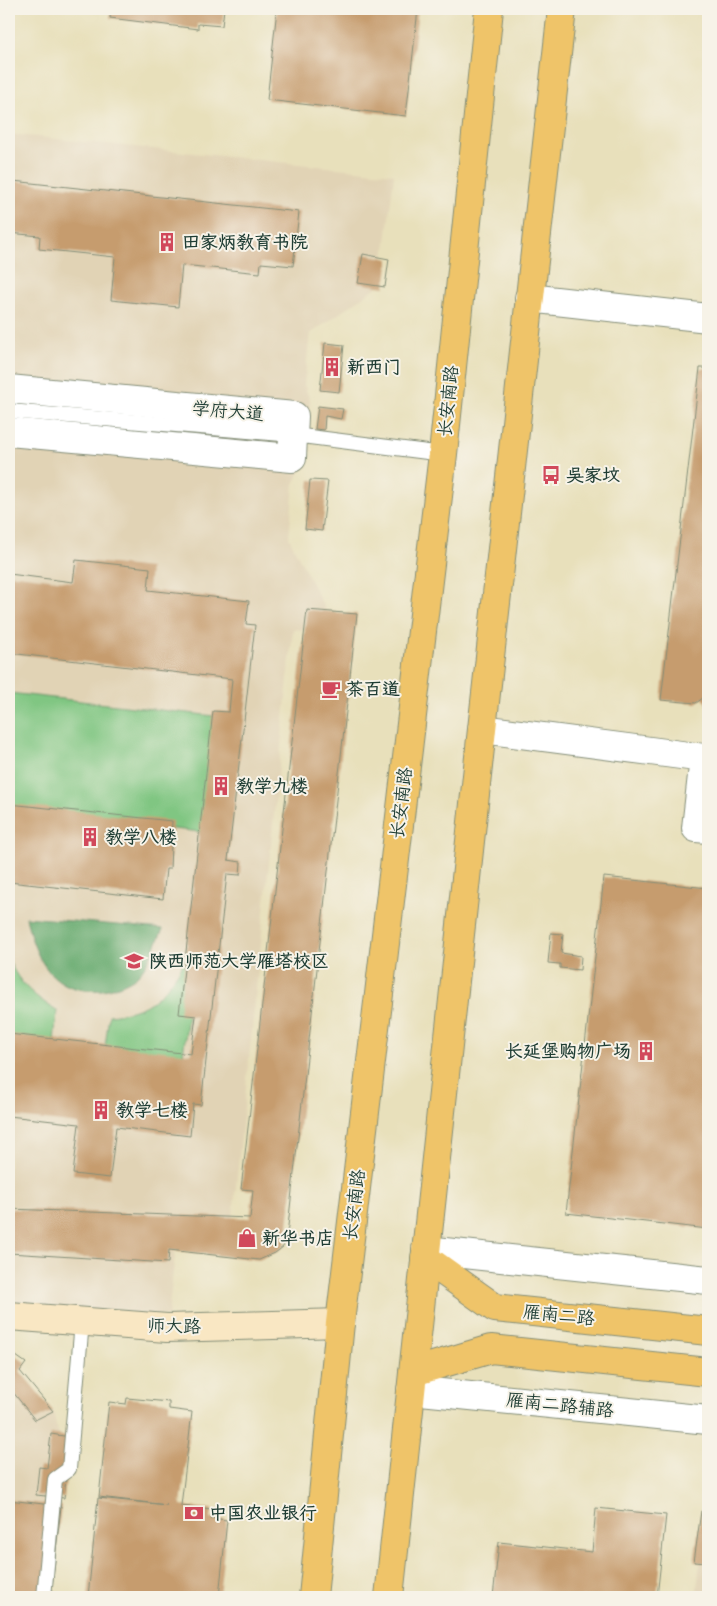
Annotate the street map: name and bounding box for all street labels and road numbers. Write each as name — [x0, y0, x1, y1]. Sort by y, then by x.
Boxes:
street label: 长安南路 — [433, 364, 467, 438]
street label: 学府大道 — [191, 397, 265, 429]
street label: 长安南路 — [386, 766, 420, 841]
street label: 长安南路 — [339, 1168, 373, 1243]
street label: 雁南二路 — [522, 1300, 596, 1334]
street label: 师大路 — [147, 1315, 201, 1341]
street label: 雁南二路辅路 — [505, 1388, 615, 1426]

